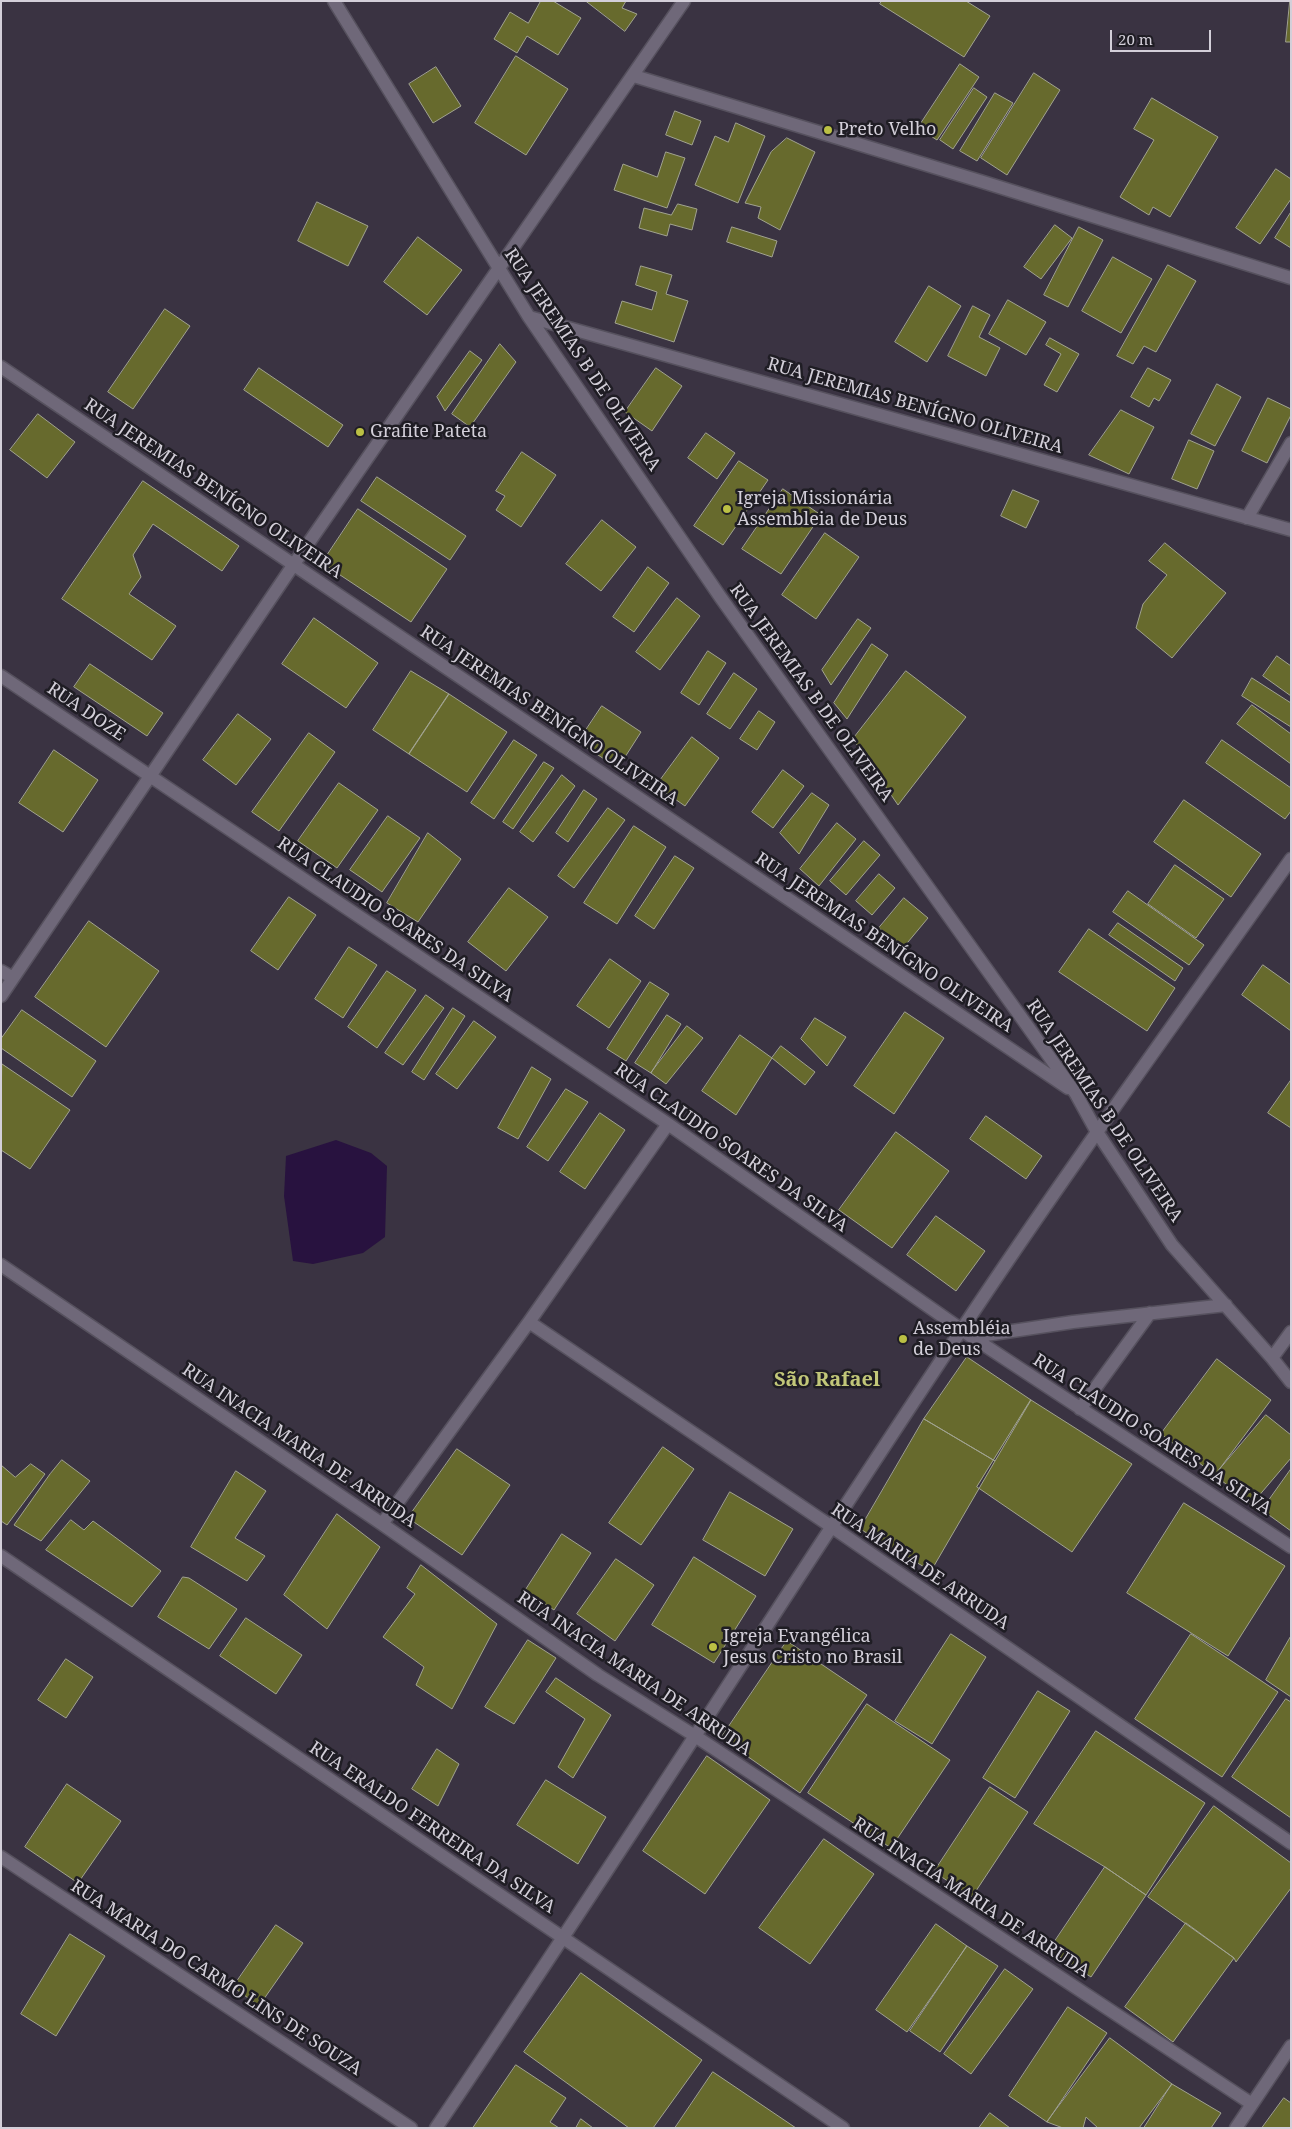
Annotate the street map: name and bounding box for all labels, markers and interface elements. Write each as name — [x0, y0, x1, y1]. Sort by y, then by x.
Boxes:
scale bar — [1112, 20, 1213, 52]
text: 20 m — [1118, 29, 1153, 49]
place label: Preto Velho — [838, 119, 936, 141]
marker: Preto Velho — [822, 124, 834, 136]
street label: RUA JEREMIAS B DE OLIVEIRA — [499, 245, 665, 475]
street label: RUA JEREMIAS BENÍGNO OLIVEIRA — [765, 353, 1065, 459]
street label: RUA JEREMIAS BENÍGNO OLIVEIRA — [80, 394, 346, 584]
place label: Grafite Pateta — [370, 421, 487, 443]
marker: Grafite Pateta — [354, 426, 366, 438]
place label: Igreja Missionária Assembleia de Deus — [737, 488, 907, 530]
marker: Igreja Missionária Assembleia de Deus — [721, 503, 733, 515]
street label: RUA JEREMIAS B DE OLIVEIRA — [725, 580, 897, 806]
street label: RUA JEREMIAS BENÍGNO OLIVEIRA — [416, 621, 682, 811]
street label: RUA DOZE — [43, 678, 129, 746]
street label: RUA CLAUDIO SOARES DA SILVA — [273, 833, 517, 1007]
street label: RUA JEREMIAS BENÍGNO OLIVEIRA — [751, 848, 1017, 1038]
street label: RUA JEREMIAS B DE OLIVEIRA — [1021, 996, 1187, 1226]
street label: RUA CLAUDIO SOARES DA SILVA — [610, 1059, 852, 1237]
place label: Assembléia de Deus — [913, 1318, 1011, 1360]
marker: Assembléia de Deus — [897, 1333, 909, 1345]
street label: RUA CLAUDIO SOARES DA SILVA — [1029, 1350, 1275, 1520]
street label: RUA INACIA MARIA DE ARRUDA — [178, 1359, 420, 1533]
district label: São Rafael — [774, 1368, 880, 1392]
street label: RUA MARIA DE ARRUDA — [827, 1499, 1013, 1635]
street label: RUA INACIA MARIA DE ARRUDA — [513, 1587, 755, 1761]
place label: Igreja Evangélica Jesus Cristo no Brasil — [723, 1626, 902, 1668]
marker: Igreja Evangélica Jesus Cristo no Brasil — [707, 1641, 719, 1653]
street label: RUA ERALDO FERREIRA DA SILVA — [305, 1737, 559, 1919]
street label: RUA INACIA MARIA DE ARRUDA — [849, 1813, 1093, 1983]
street label: RUA MARIA DO CARMO LINS DE SOUZA — [66, 1876, 366, 2080]

